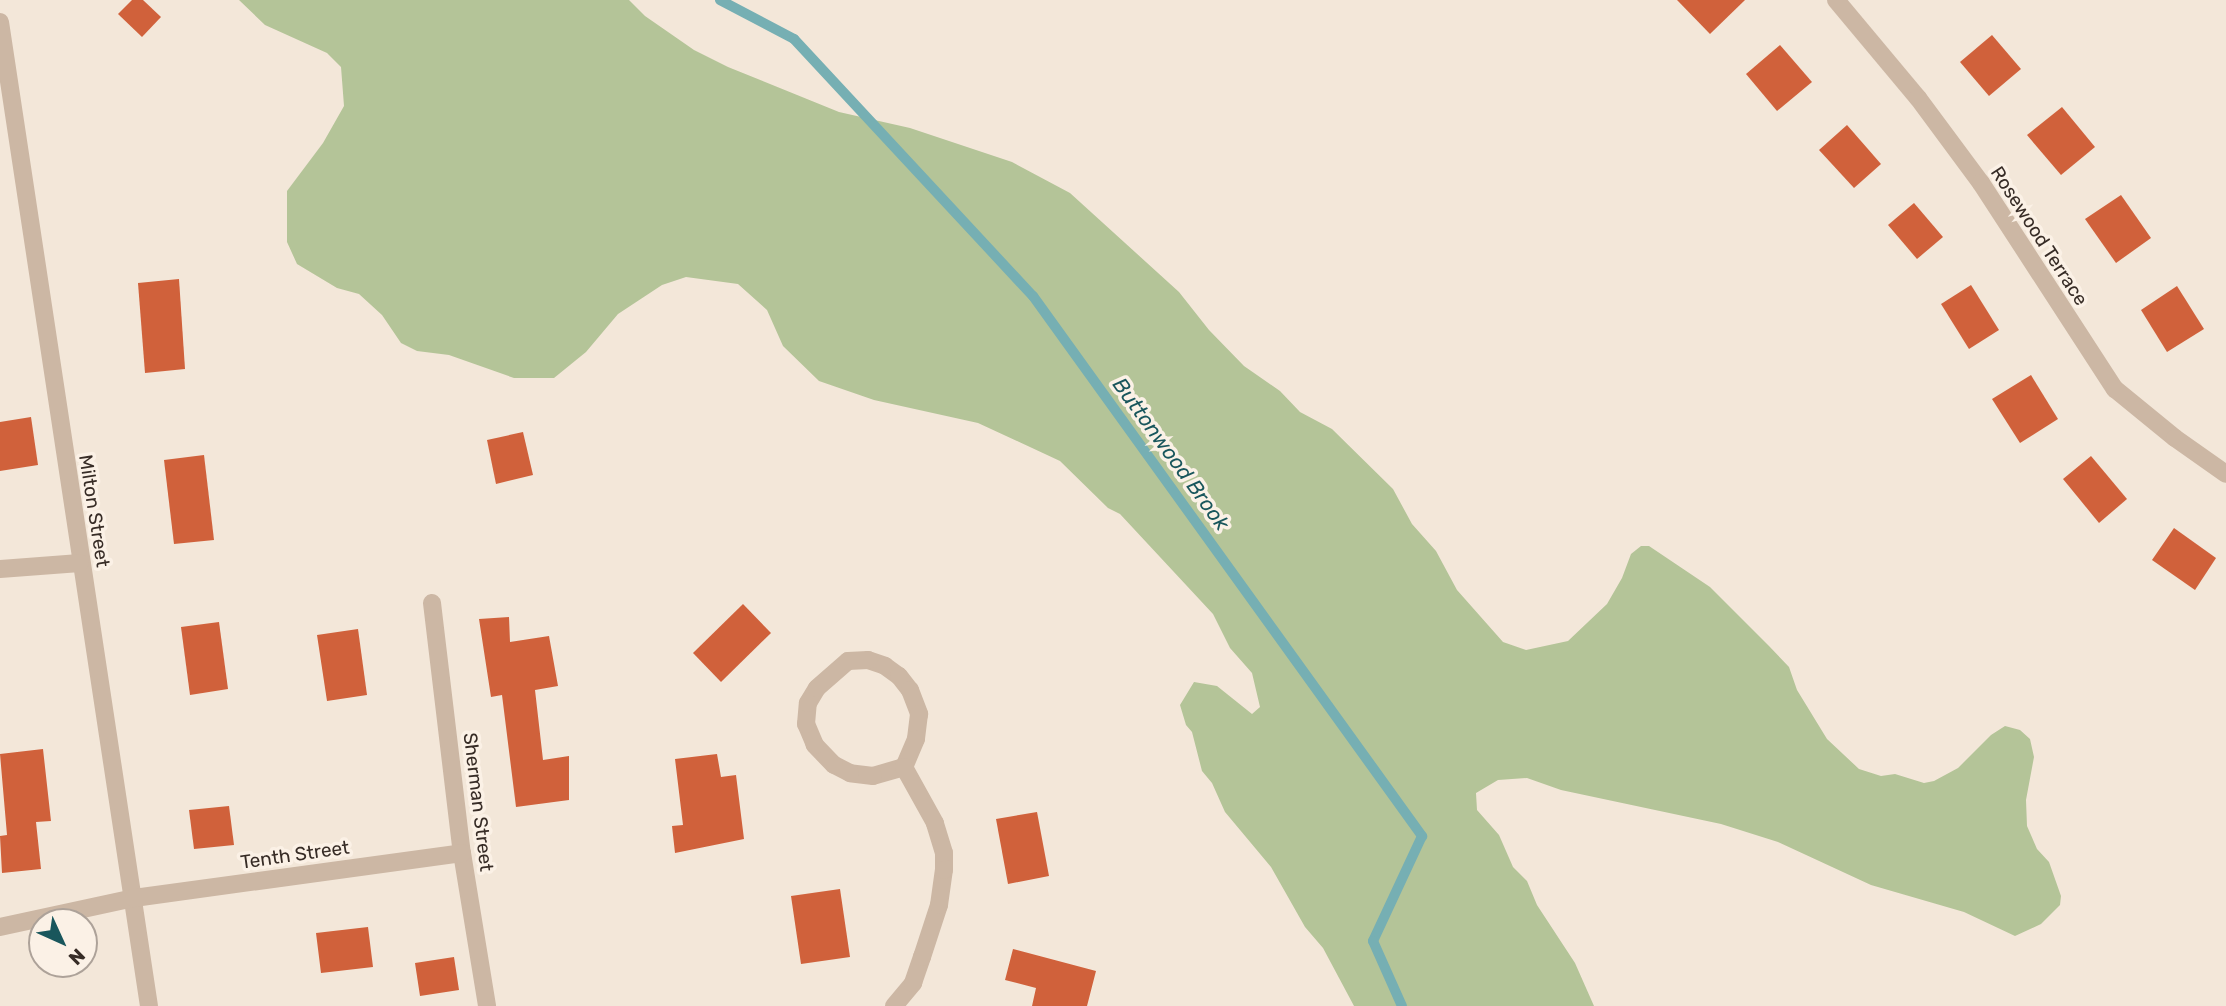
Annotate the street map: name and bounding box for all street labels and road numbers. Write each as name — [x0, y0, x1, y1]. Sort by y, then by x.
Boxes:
street label: Rosewood Terrace — [1985, 162, 2093, 310]
street label: Milton Street — [74, 453, 114, 569]
street label: Sherman Street — [458, 731, 498, 873]
street label: Tenth Street — [239, 836, 351, 874]

